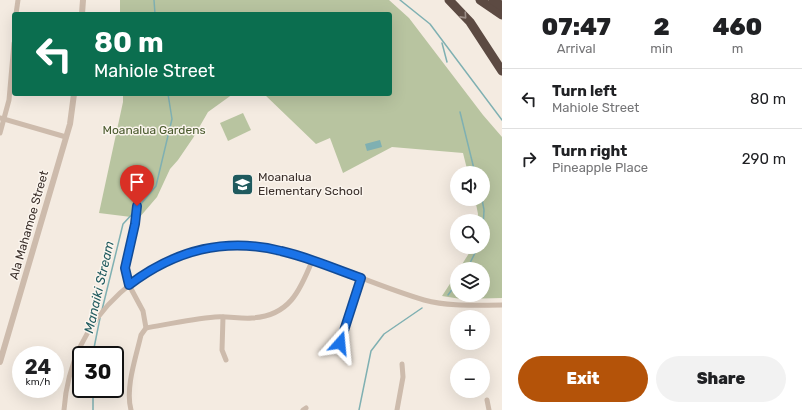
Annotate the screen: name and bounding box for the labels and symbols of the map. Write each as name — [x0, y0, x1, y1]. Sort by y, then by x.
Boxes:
one-way arrow — [460, 11, 467, 19]
park label: Moanalua Gardens — [102, 123, 206, 137]
pin — [120, 165, 154, 206]
street label: Ala Mahamoe Street — [7, 169, 51, 281]
place label: Moanalua Elementary School — [258, 170, 363, 198]
school or university icon: Moanalua Elementary School — [229, 171, 255, 197]
water label: Manaiki Stream — [81, 239, 117, 335]
position arrow — [319, 322, 361, 364]
speed limit sign: 30 — [72, 346, 124, 398]

